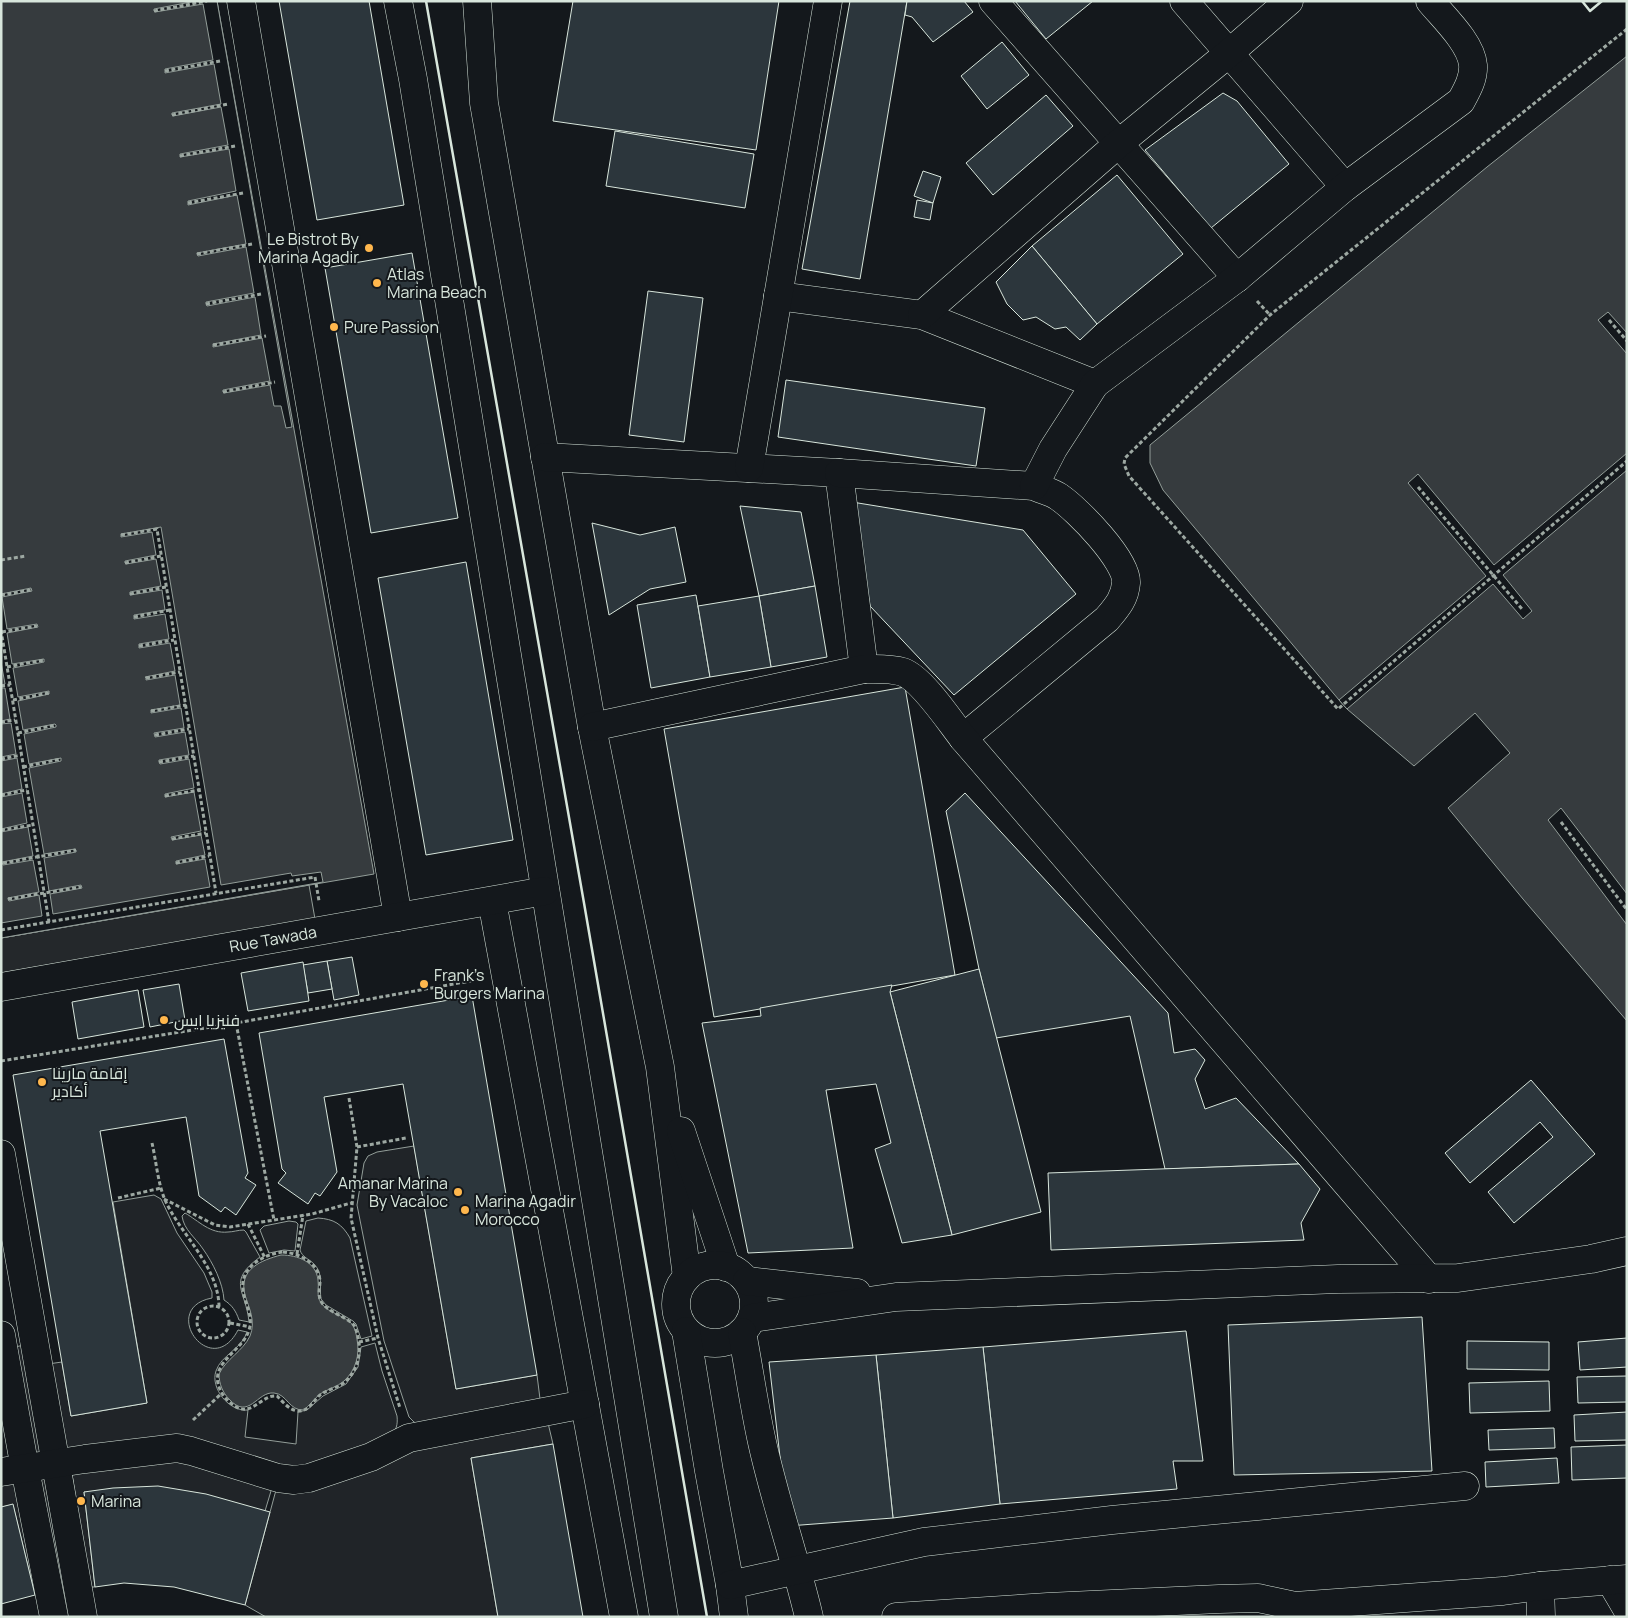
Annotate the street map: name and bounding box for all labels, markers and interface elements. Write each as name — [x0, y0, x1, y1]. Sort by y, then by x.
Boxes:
place label: Le Bistrot By Marina Agadir — [258, 228, 360, 268]
marker: Le Bistrot By Marina Agadir — [363, 242, 375, 254]
place label: Atlas Marina Beach — [387, 263, 487, 303]
marker: Atlas Marina Beach — [371, 277, 383, 289]
place label: Pure Passion — [344, 316, 439, 338]
marker: Pure Passion — [328, 321, 340, 333]
street label: Rue Tawada — [228, 921, 318, 957]
place label: Frank’s Burgers Marina — [434, 964, 545, 1004]
marker: Frank’s Burgers Marina — [418, 978, 430, 990]
place label: فنيزيا ايس — [174, 1009, 240, 1031]
marker: فنيزيا ايس — [158, 1014, 170, 1026]
place label: إقامة مارينا أكادير — [51, 1062, 128, 1102]
marker: إقامة مارينا أكادير — [36, 1076, 48, 1088]
place label: Amanar Marina By Vacaloc — [338, 1172, 448, 1212]
marker: Amanar Marina By Vacaloc — [452, 1186, 464, 1198]
place label: Marina Agadir Morocco — [475, 1190, 576, 1230]
marker: Marina Agadir Morocco — [459, 1204, 471, 1216]
place label: Marina — [91, 1490, 141, 1512]
marker: Marina — [75, 1495, 87, 1507]

